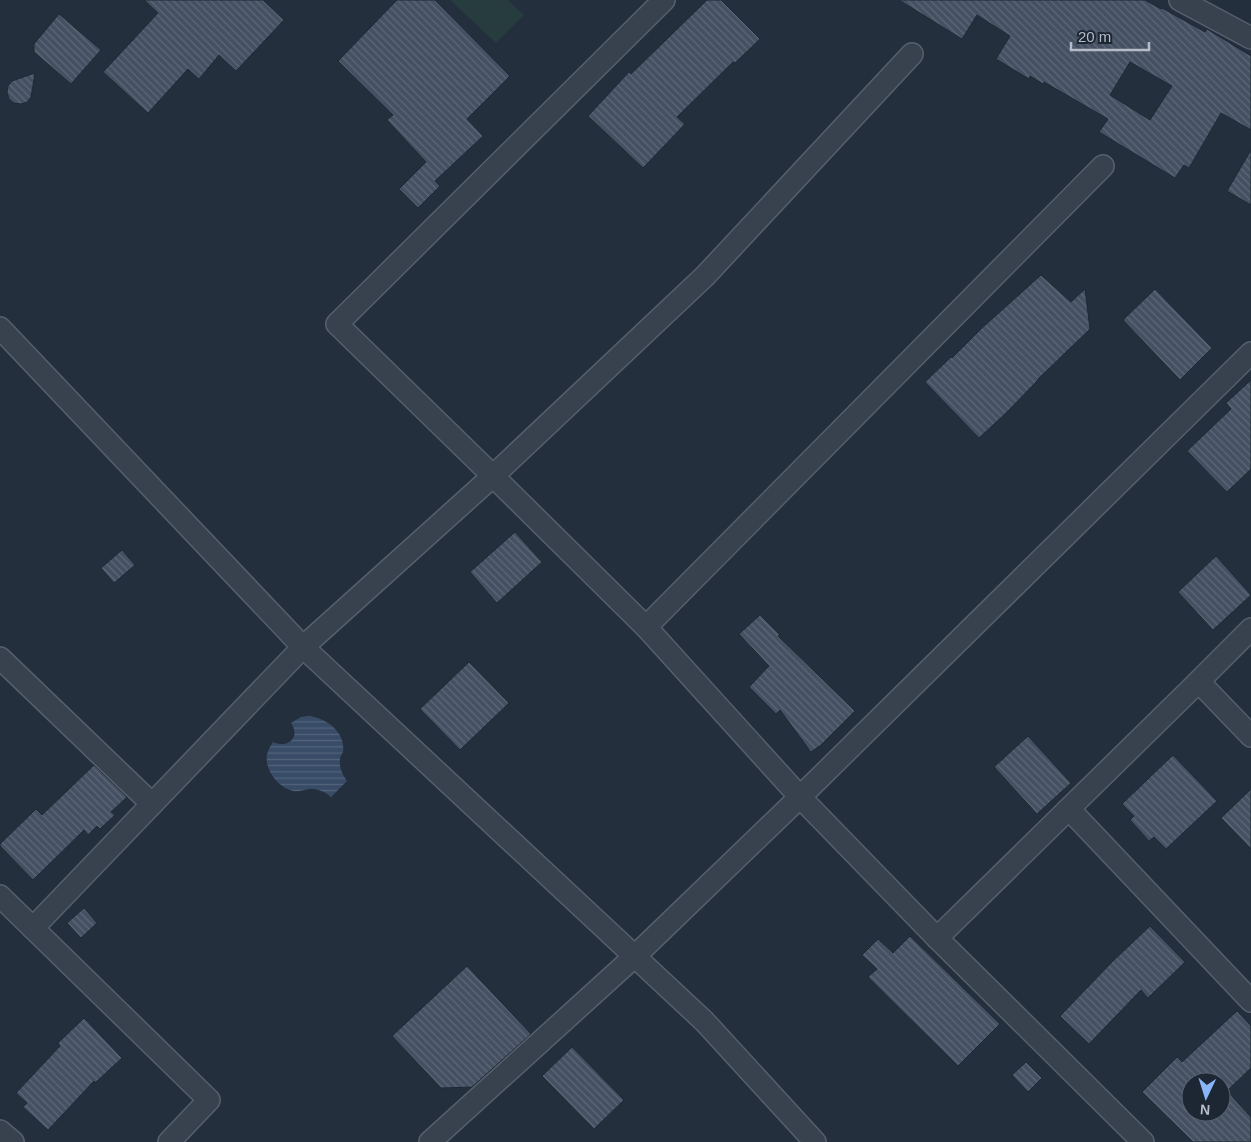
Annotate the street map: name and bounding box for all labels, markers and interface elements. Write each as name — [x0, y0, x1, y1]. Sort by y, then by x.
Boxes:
scale bar — [1071, 20, 1148, 52]
text: 20 m — [1078, 28, 1111, 45]
north arrow — [1181, 1072, 1231, 1122]
text: N — [1199, 1102, 1211, 1118]

